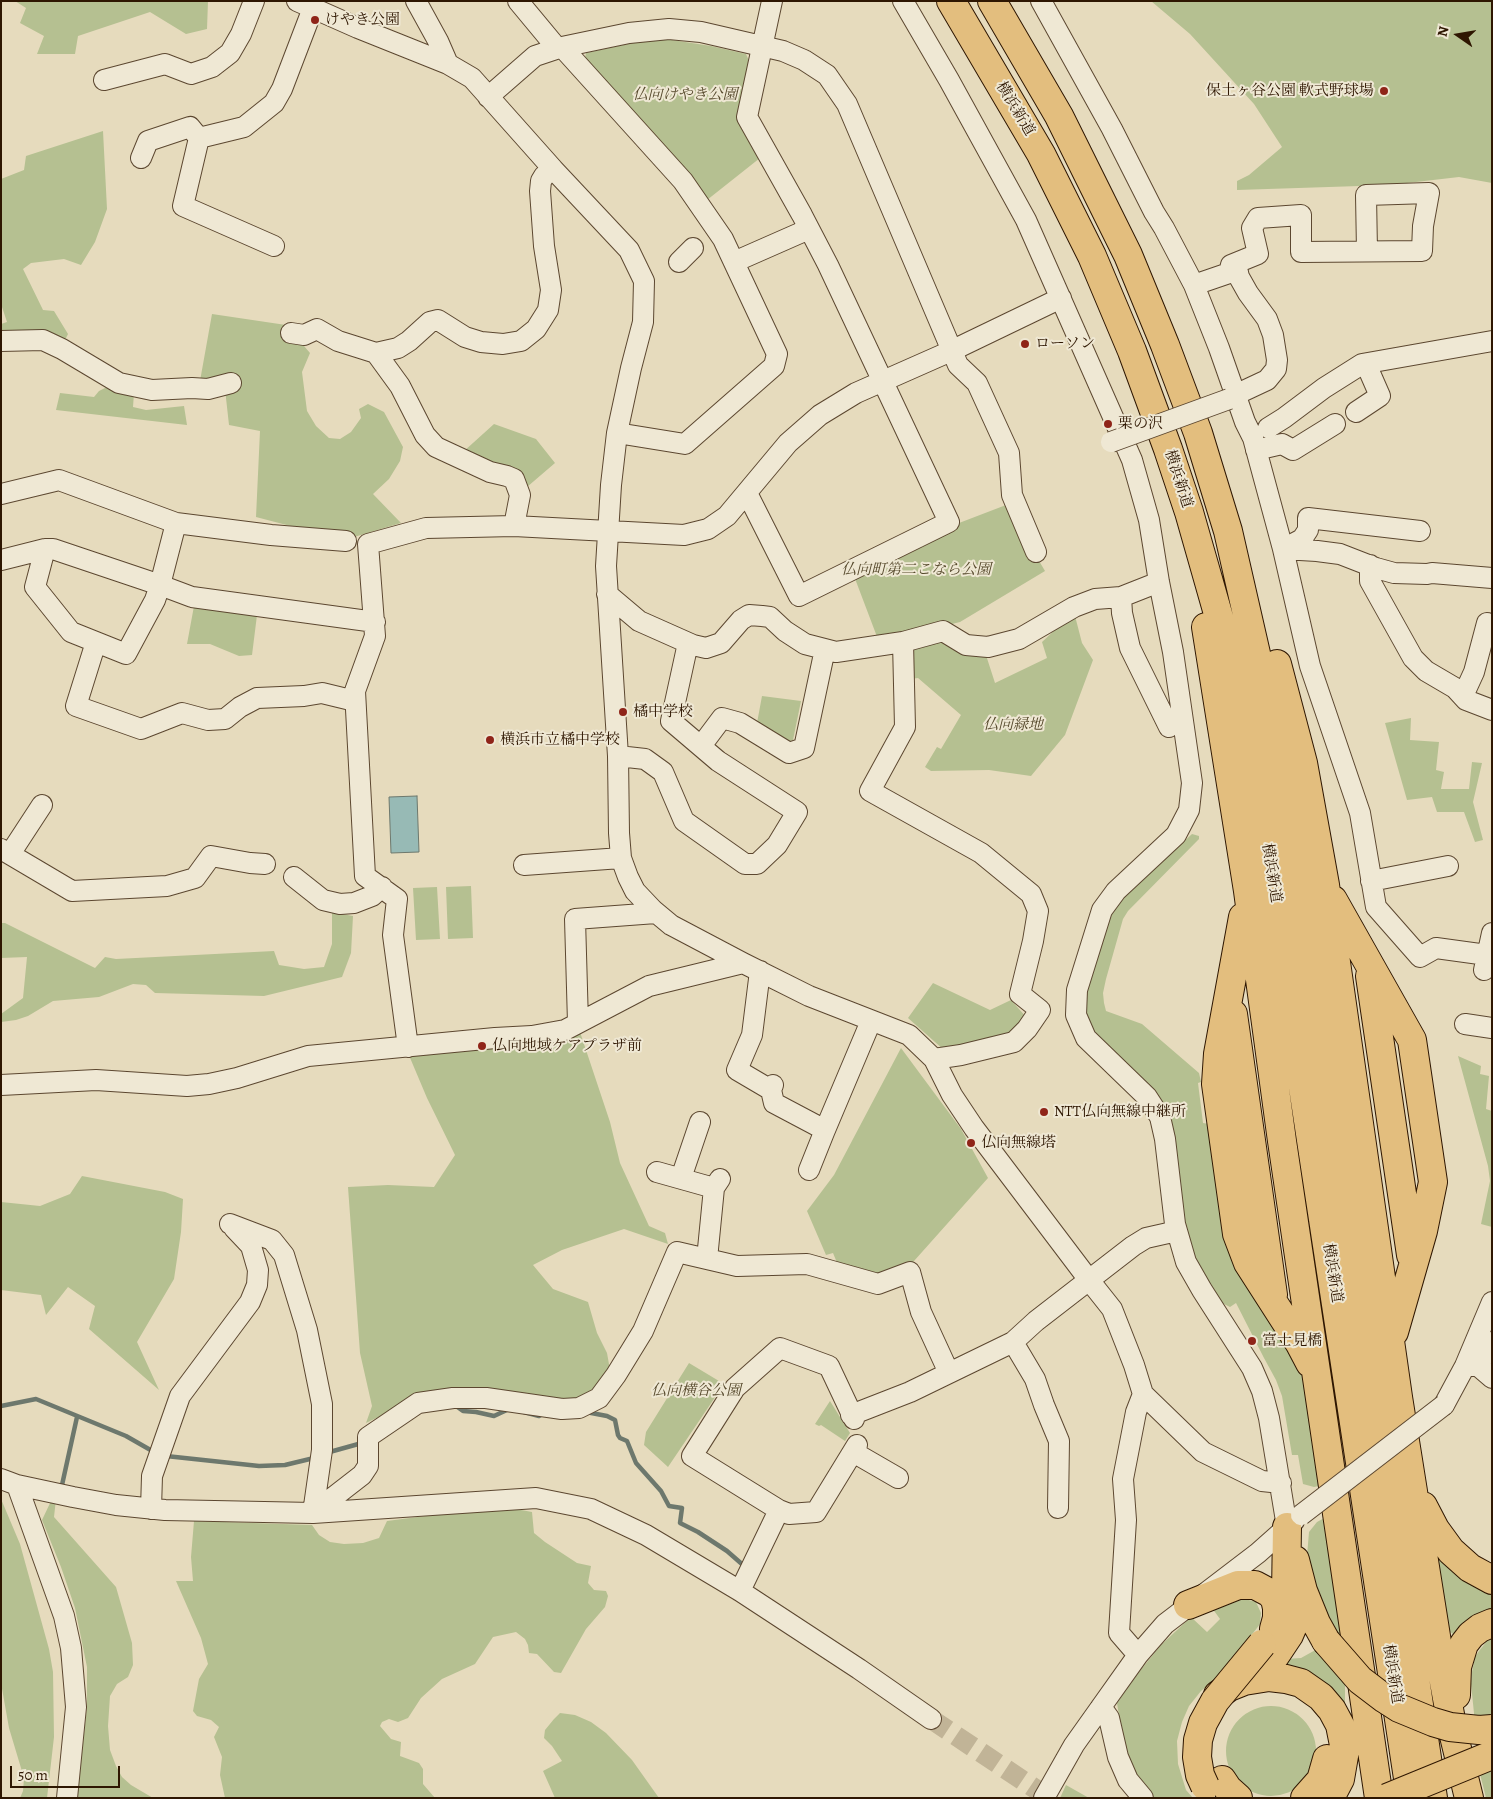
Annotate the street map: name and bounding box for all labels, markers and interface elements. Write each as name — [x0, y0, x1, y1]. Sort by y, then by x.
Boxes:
north arrow — [1433, 10, 1483, 60]
place label: けやき公園 — [325, 11, 400, 29]
marker: けやき公園 — [309, 14, 321, 26]
text: N — [1432, 24, 1453, 39]
street label: 横浜新道 — [992, 79, 1038, 139]
place label: 保土ヶ谷公園 軟式野球場 — [1206, 82, 1374, 100]
marker: 保土ヶ谷公園 軟式野球場 — [1378, 85, 1390, 97]
park label: 仏向けやき公園 — [633, 86, 737, 104]
place label: ローソン — [1035, 335, 1095, 353]
marker: ローソン — [1019, 338, 1031, 350]
place label: 栗の沢 — [1118, 415, 1163, 433]
marker: 栗の沢 — [1102, 418, 1114, 430]
street label: 横浜新道 — [1160, 448, 1196, 510]
park label: 仏向町第二こなら公園 — [841, 561, 991, 579]
place label: 橘中学校 — [633, 703, 693, 721]
marker: 橘中学校 — [617, 706, 629, 718]
park label: 仏向緑地 — [983, 716, 1043, 734]
place label: 横浜市立橘中学校 — [500, 731, 620, 749]
marker: 横浜市立橘中学校 — [484, 734, 496, 746]
street label: 横浜新道 — [1257, 842, 1285, 904]
place label: 仏向地域ケアプラザ前 — [492, 1037, 642, 1055]
marker: 仏向地域ケアプラザ前 — [476, 1040, 488, 1052]
place label: NTT仏向無線中継所 — [1054, 1103, 1186, 1121]
marker: NTT仏向無線中継所 — [1038, 1106, 1050, 1118]
place label: 仏向無線塔 — [981, 1134, 1056, 1152]
marker: 仏向無線塔 — [965, 1137, 977, 1149]
street label: 横浜新道 — [1318, 1242, 1346, 1304]
place label: 富士見橋 — [1262, 1332, 1322, 1350]
marker: 富士見橋 — [1246, 1335, 1258, 1347]
park label: 仏向横谷公園 — [651, 1382, 741, 1400]
street label: 横浜新道 — [1378, 1643, 1406, 1705]
scale bar — [12, 1756, 122, 1788]
text: 50 m — [18, 1765, 48, 1785]

